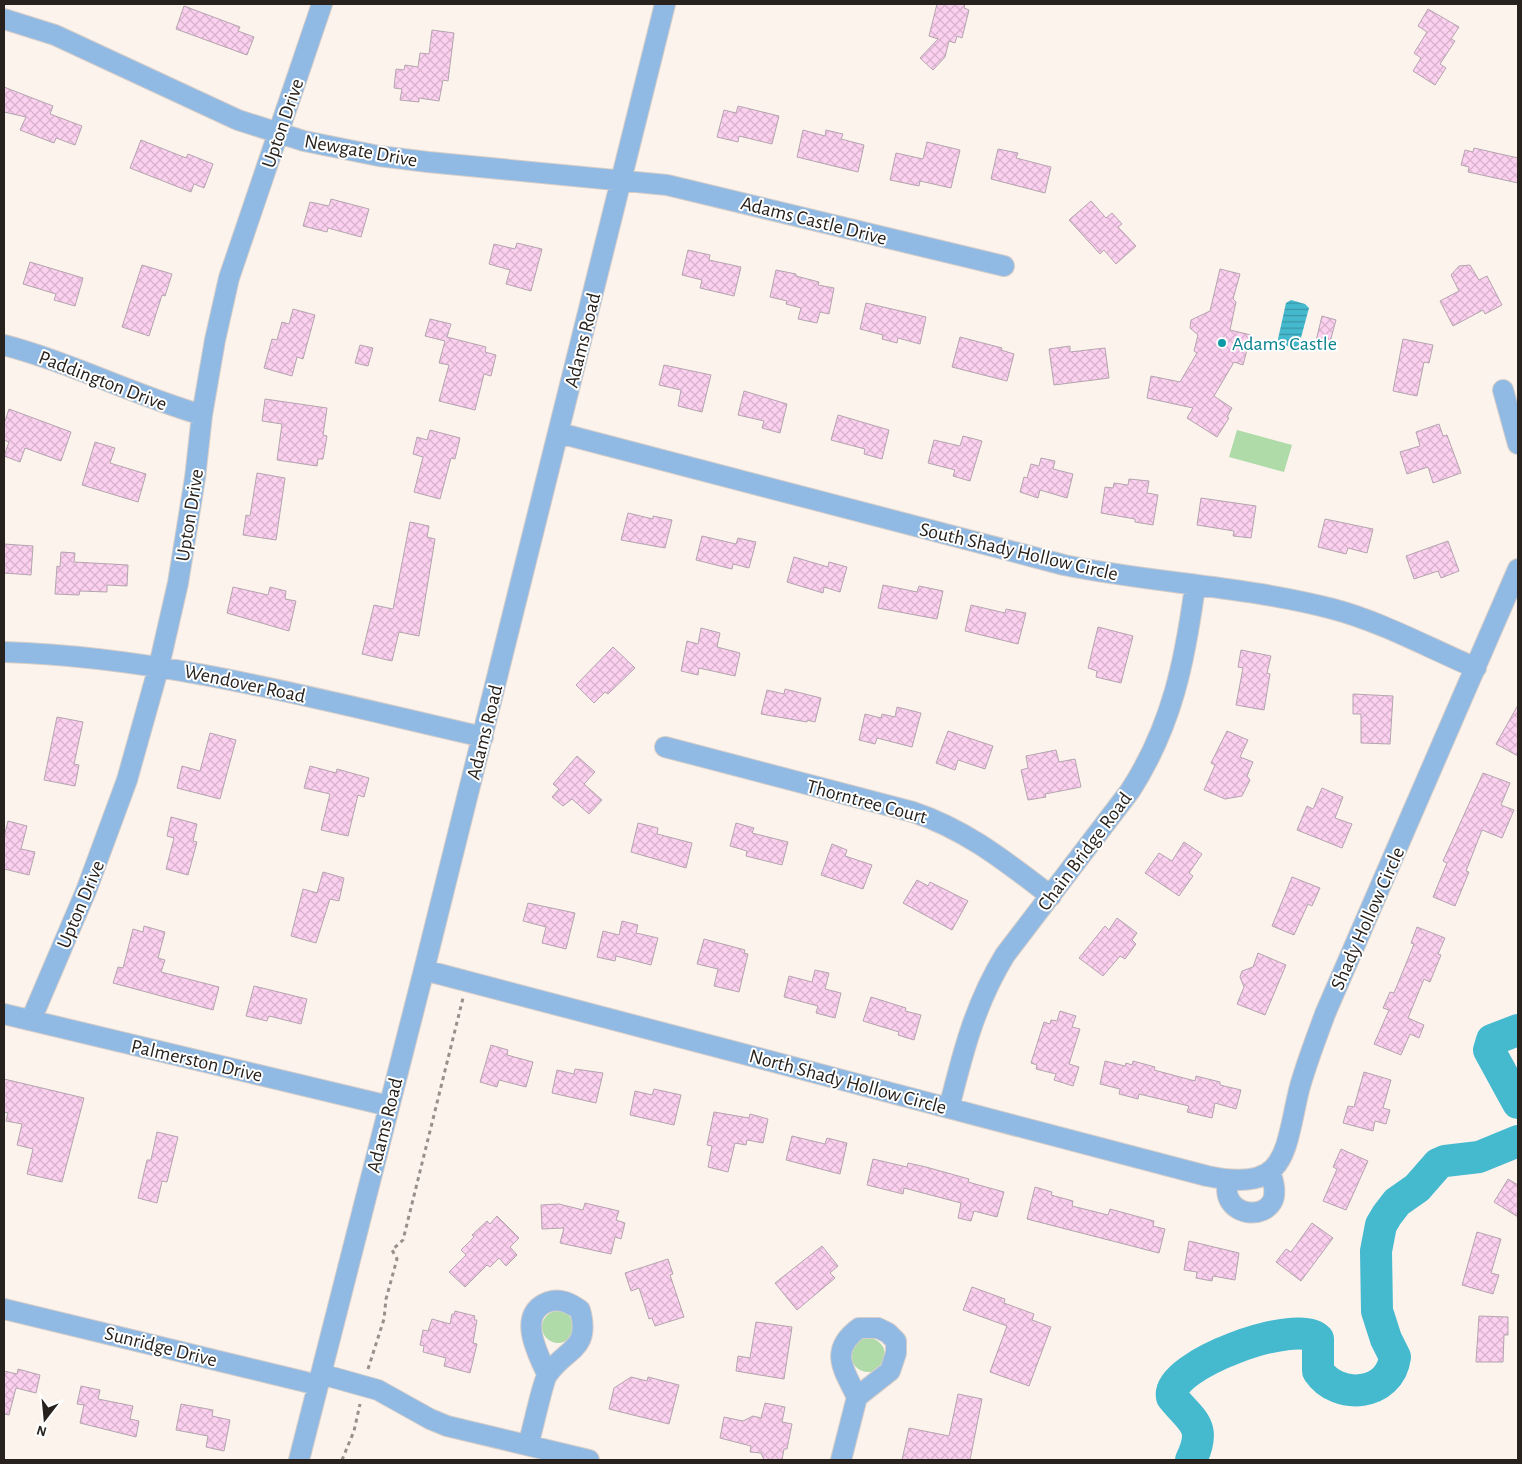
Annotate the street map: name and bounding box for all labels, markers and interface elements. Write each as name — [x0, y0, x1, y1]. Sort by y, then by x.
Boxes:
street label: Upton Drive — [258, 76, 308, 171]
street label: Newgate Drive — [303, 131, 419, 171]
street label: Adams Castle Drive — [739, 193, 889, 249]
street label: Adams Road — [562, 291, 604, 390]
place label: Adams Castle — [1232, 334, 1337, 354]
marker: Adams Castle — [1216, 337, 1228, 349]
street label: Paddington Drive — [36, 347, 170, 415]
street label: Upton Drive — [173, 468, 207, 563]
street label: South Shady Hollow Circle — [918, 519, 1120, 585]
street label: Wendover Road — [182, 661, 307, 707]
street label: Adams Road — [464, 683, 506, 782]
street label: Thorntree Court — [804, 776, 930, 828]
street label: Chain Bridge Road — [1034, 789, 1136, 915]
street label: Shady Hollow Circle — [1327, 844, 1408, 993]
street label: Upton Drive — [53, 858, 108, 951]
street label: Palmerston Drive — [129, 1036, 264, 1086]
street label: North Shady Hollow Circle — [747, 1046, 949, 1118]
street label: Adams Road — [364, 1076, 406, 1175]
street label: Sunridge Drive — [103, 1323, 219, 1371]
north arrow — [20, 1394, 70, 1444]
text: N — [35, 1422, 48, 1439]

